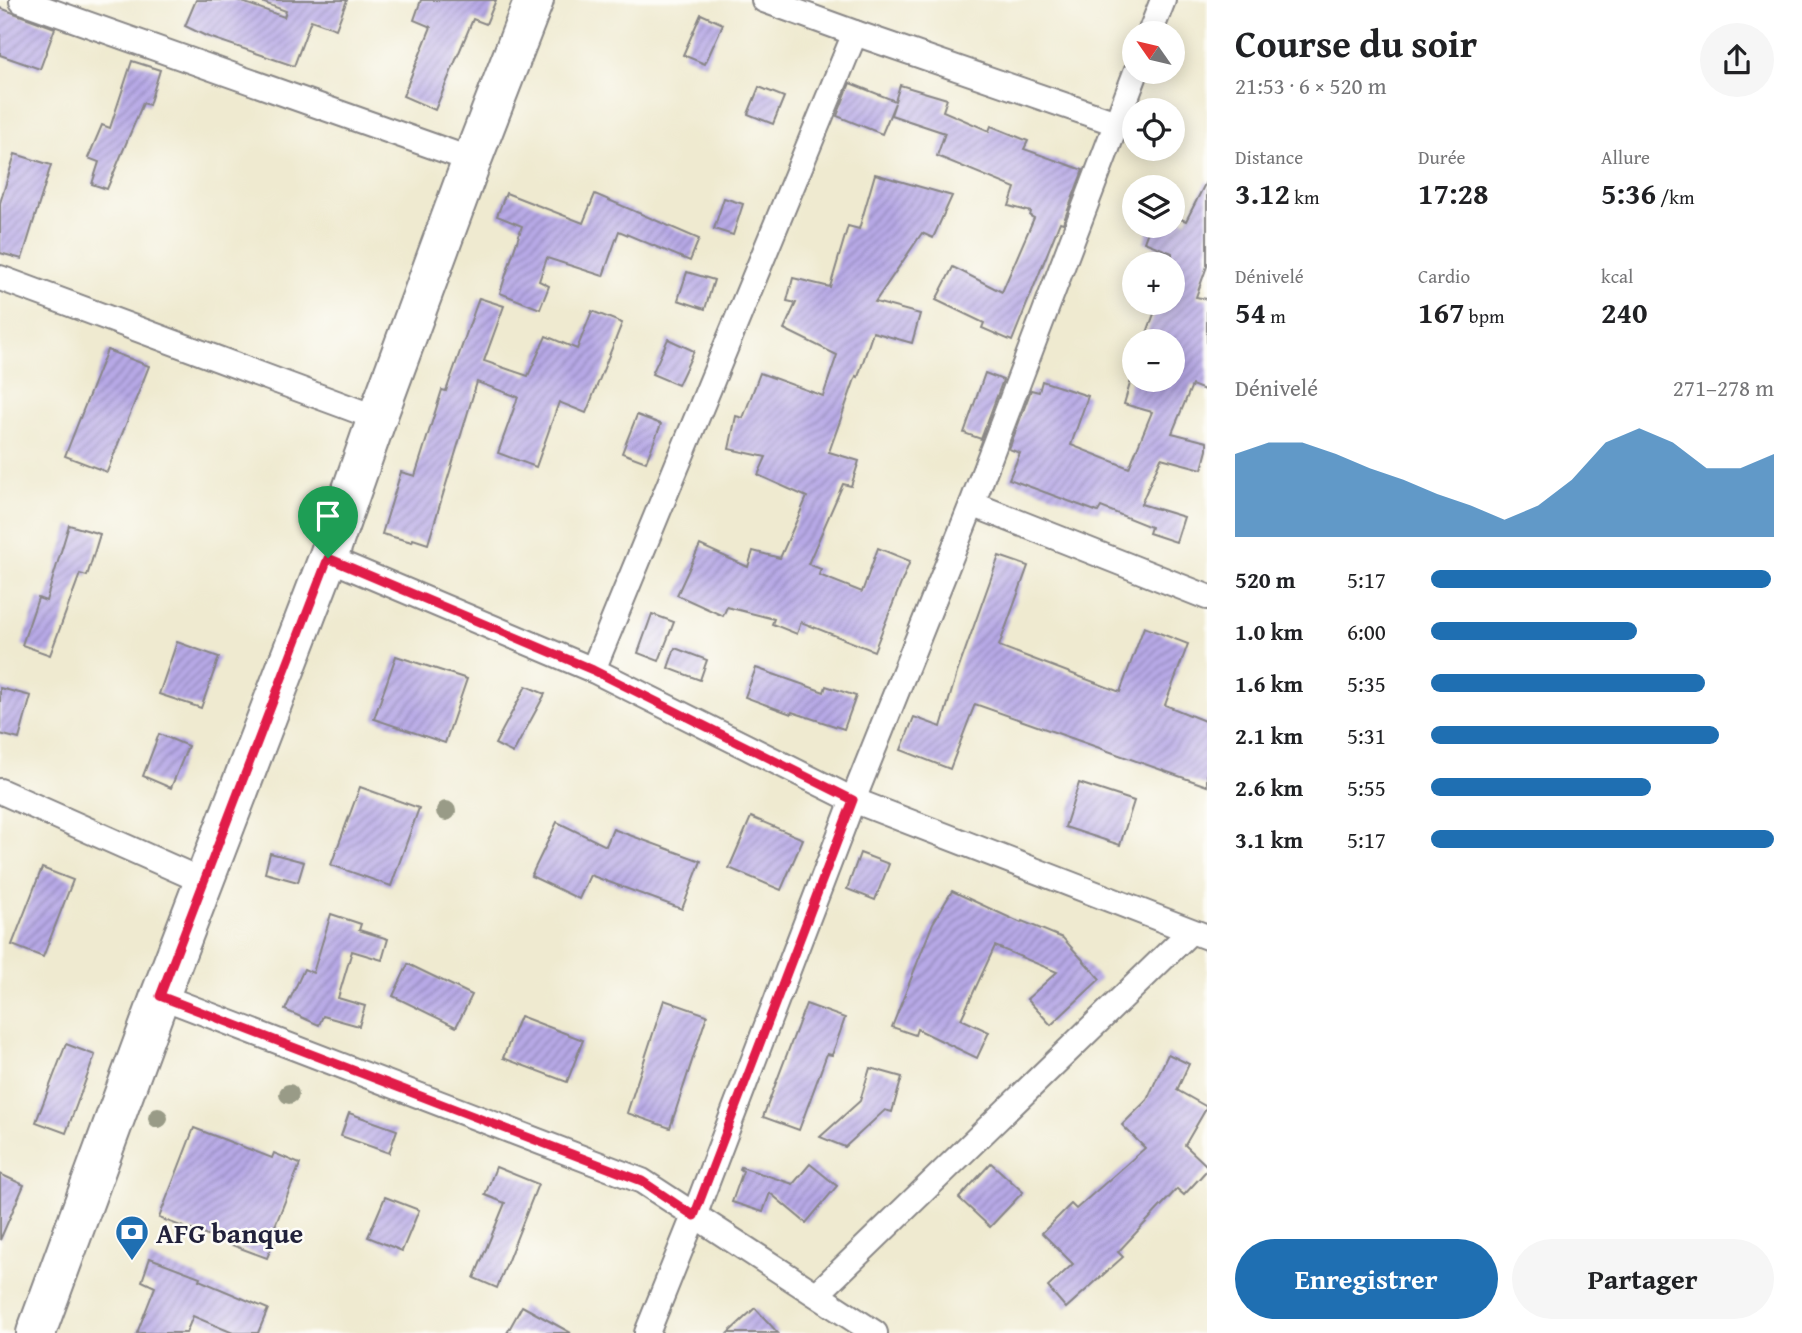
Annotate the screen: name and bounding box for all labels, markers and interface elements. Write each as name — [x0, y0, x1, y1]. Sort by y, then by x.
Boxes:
text: Course du soir — [1235, 15, 1477, 71]
north arrow — [1122, 21, 1185, 84]
map controls — [1122, 21, 1185, 392]
button: share — [1700, 23, 1774, 97]
text: 21:53 · 6 × 520 m — [1235, 69, 1387, 102]
button: locate — [1122, 98, 1185, 161]
text: Distance — [1235, 143, 1303, 171]
text: Durée — [1418, 143, 1465, 171]
text: Allure — [1601, 143, 1650, 171]
text: 3.12 — [1235, 171, 1290, 215]
text: 17:28 — [1418, 171, 1489, 215]
text: 5:36 — [1601, 171, 1656, 215]
button: layers — [1122, 175, 1185, 238]
text: km — [1290, 183, 1319, 211]
text: /km — [1656, 183, 1694, 211]
button: + — [1122, 252, 1185, 315]
text: Dénivelé — [1235, 262, 1304, 290]
text: Cardio — [1418, 262, 1470, 290]
text: kcal — [1601, 262, 1633, 290]
text: 54 — [1235, 290, 1266, 334]
text: 167 — [1418, 290, 1465, 334]
text: 240 — [1601, 290, 1648, 334]
text: m — [1266, 302, 1286, 330]
text: bpm — [1465, 302, 1504, 330]
button: − — [1122, 329, 1185, 392]
text: Dénivelé — [1235, 371, 1318, 404]
text: 271–278 m — [1673, 371, 1774, 404]
pin — [298, 486, 358, 558]
icon: arrive — [309, 497, 347, 535]
text: 520 m — [1235, 563, 1296, 596]
text: 5:17 — [1347, 563, 1386, 596]
text: 1.0 km — [1235, 615, 1303, 648]
text: 6:00 — [1347, 615, 1386, 648]
text: 1.6 km — [1235, 667, 1303, 700]
text: 5:35 — [1347, 667, 1386, 700]
text: 2.1 km — [1235, 719, 1303, 752]
text: 5:31 — [1347, 719, 1386, 752]
text: 2.6 km — [1235, 771, 1303, 804]
text: 5:55 — [1347, 771, 1386, 804]
text: 3.1 km — [1235, 823, 1303, 856]
text: 5:17 — [1347, 823, 1386, 856]
place label: AFG banque — [156, 1212, 303, 1253]
bank icon: AFG banque — [113, 1213, 151, 1262]
button: Enregistrer — [1235, 1239, 1498, 1319]
button: Partager — [1512, 1239, 1774, 1319]

